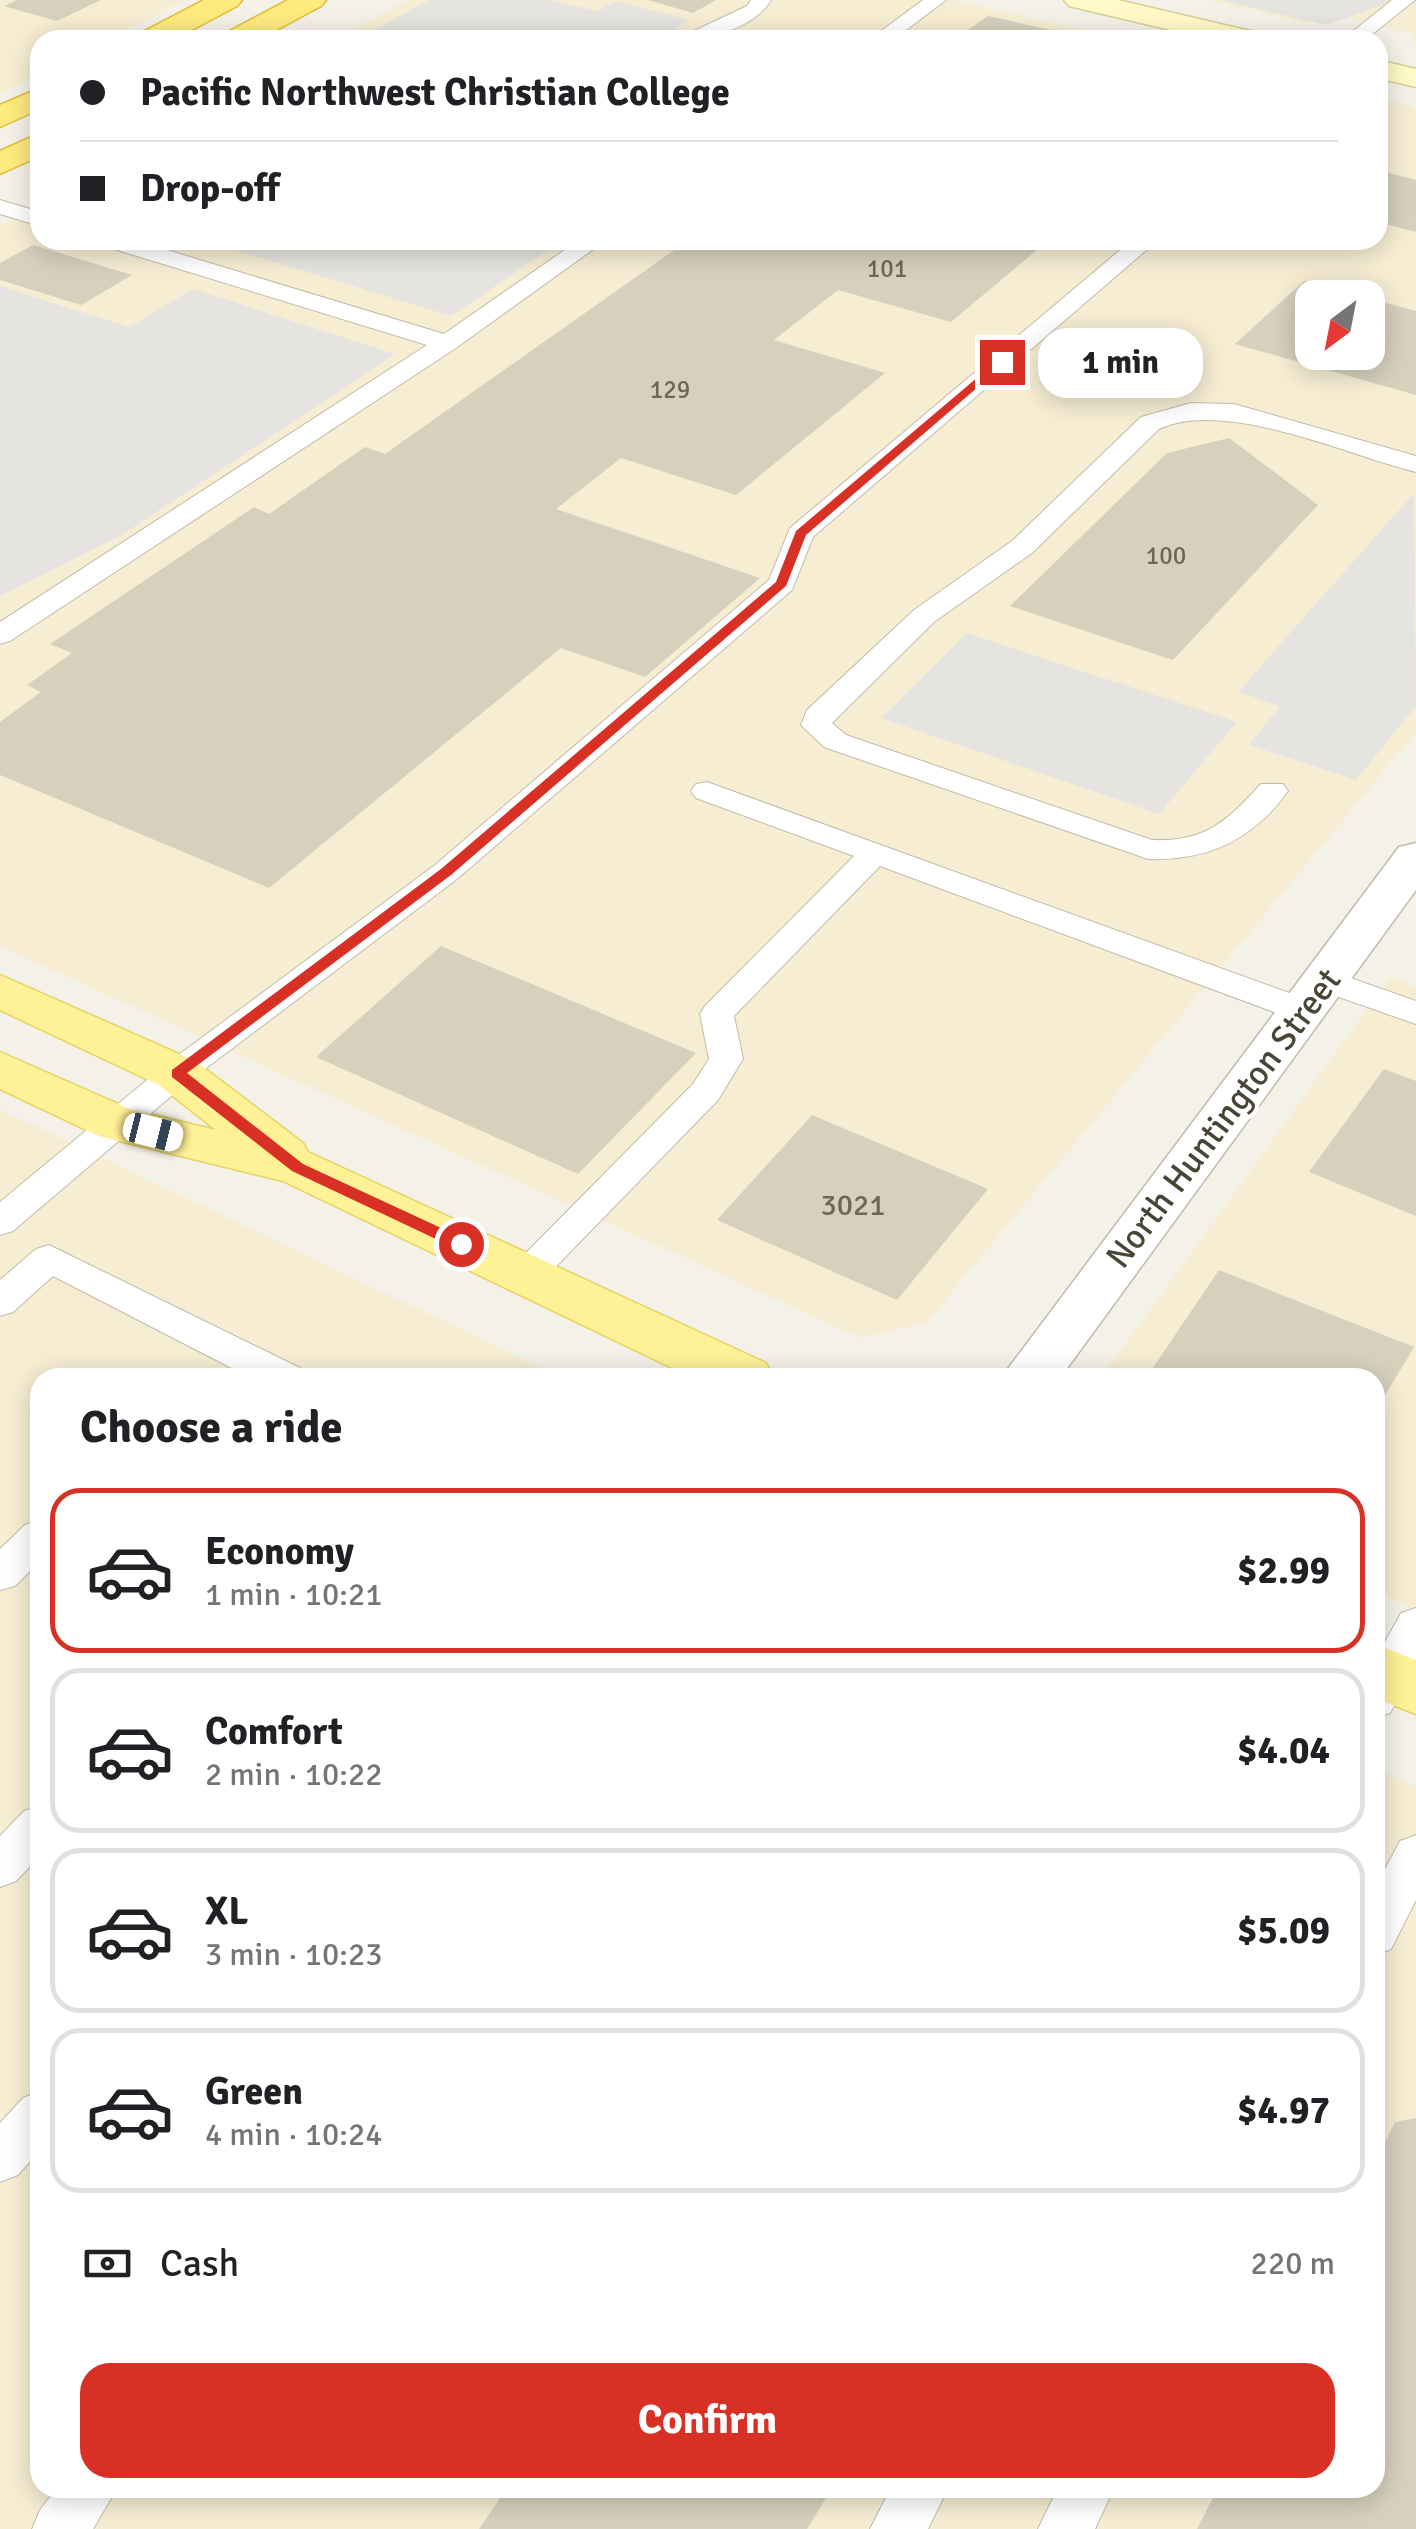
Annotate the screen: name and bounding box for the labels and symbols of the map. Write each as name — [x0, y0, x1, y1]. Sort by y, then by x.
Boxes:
house number: 101 — [867, 253, 907, 284]
north arrow — [1295, 280, 1385, 370]
callout: 1 min — [1037, 327, 1202, 397]
route end — [980, 340, 1025, 385]
house number: 129 — [650, 374, 690, 405]
house number: 100 — [1146, 540, 1186, 571]
street label: North Huntington Street — [1097, 960, 1350, 1277]
car — [120, 1110, 186, 1154]
house number: 3021 — [821, 1187, 885, 1224]
route start — [439, 1222, 484, 1267]

